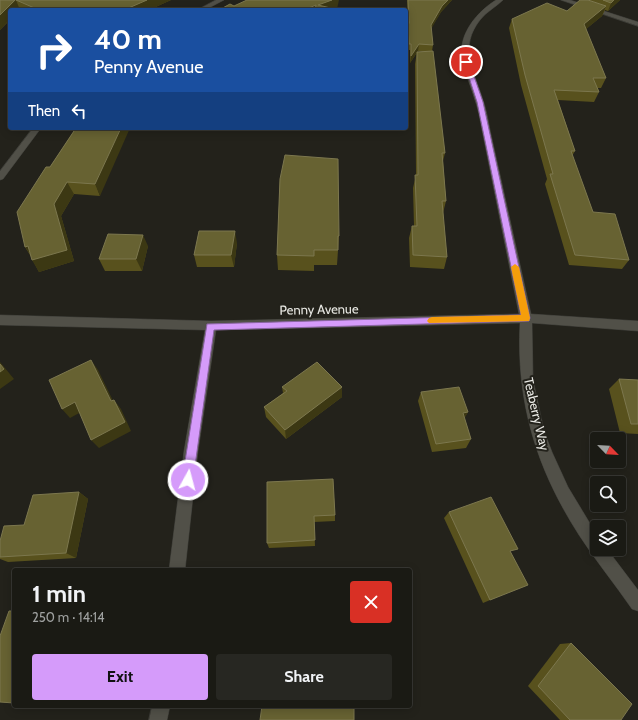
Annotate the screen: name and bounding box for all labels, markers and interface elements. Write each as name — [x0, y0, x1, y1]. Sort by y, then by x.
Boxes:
text: 40 m — [94, 22, 162, 56]
icon: right — [28, 24, 80, 76]
pin — [449, 45, 483, 79]
icon: arrive — [455, 51, 477, 73]
text: Penny Avenue — [94, 56, 203, 78]
icon: left — [68, 100, 90, 122]
text: Then — [28, 102, 60, 120]
street label: Penny Avenue — [279, 300, 359, 318]
street label: Teaberry Way — [521, 376, 553, 453]
north arrow — [590, 432, 626, 468]
map controls — [590, 432, 626, 556]
position arrow — [167, 459, 209, 501]
button: search — [590, 476, 626, 512]
button: layers — [590, 520, 626, 556]
text: 1 min — [32, 579, 86, 608]
button: close — [350, 581, 392, 623]
text: 250 m · 14:14 — [32, 609, 104, 625]
button: Exit — [32, 654, 208, 700]
button: Share — [216, 654, 392, 700]

